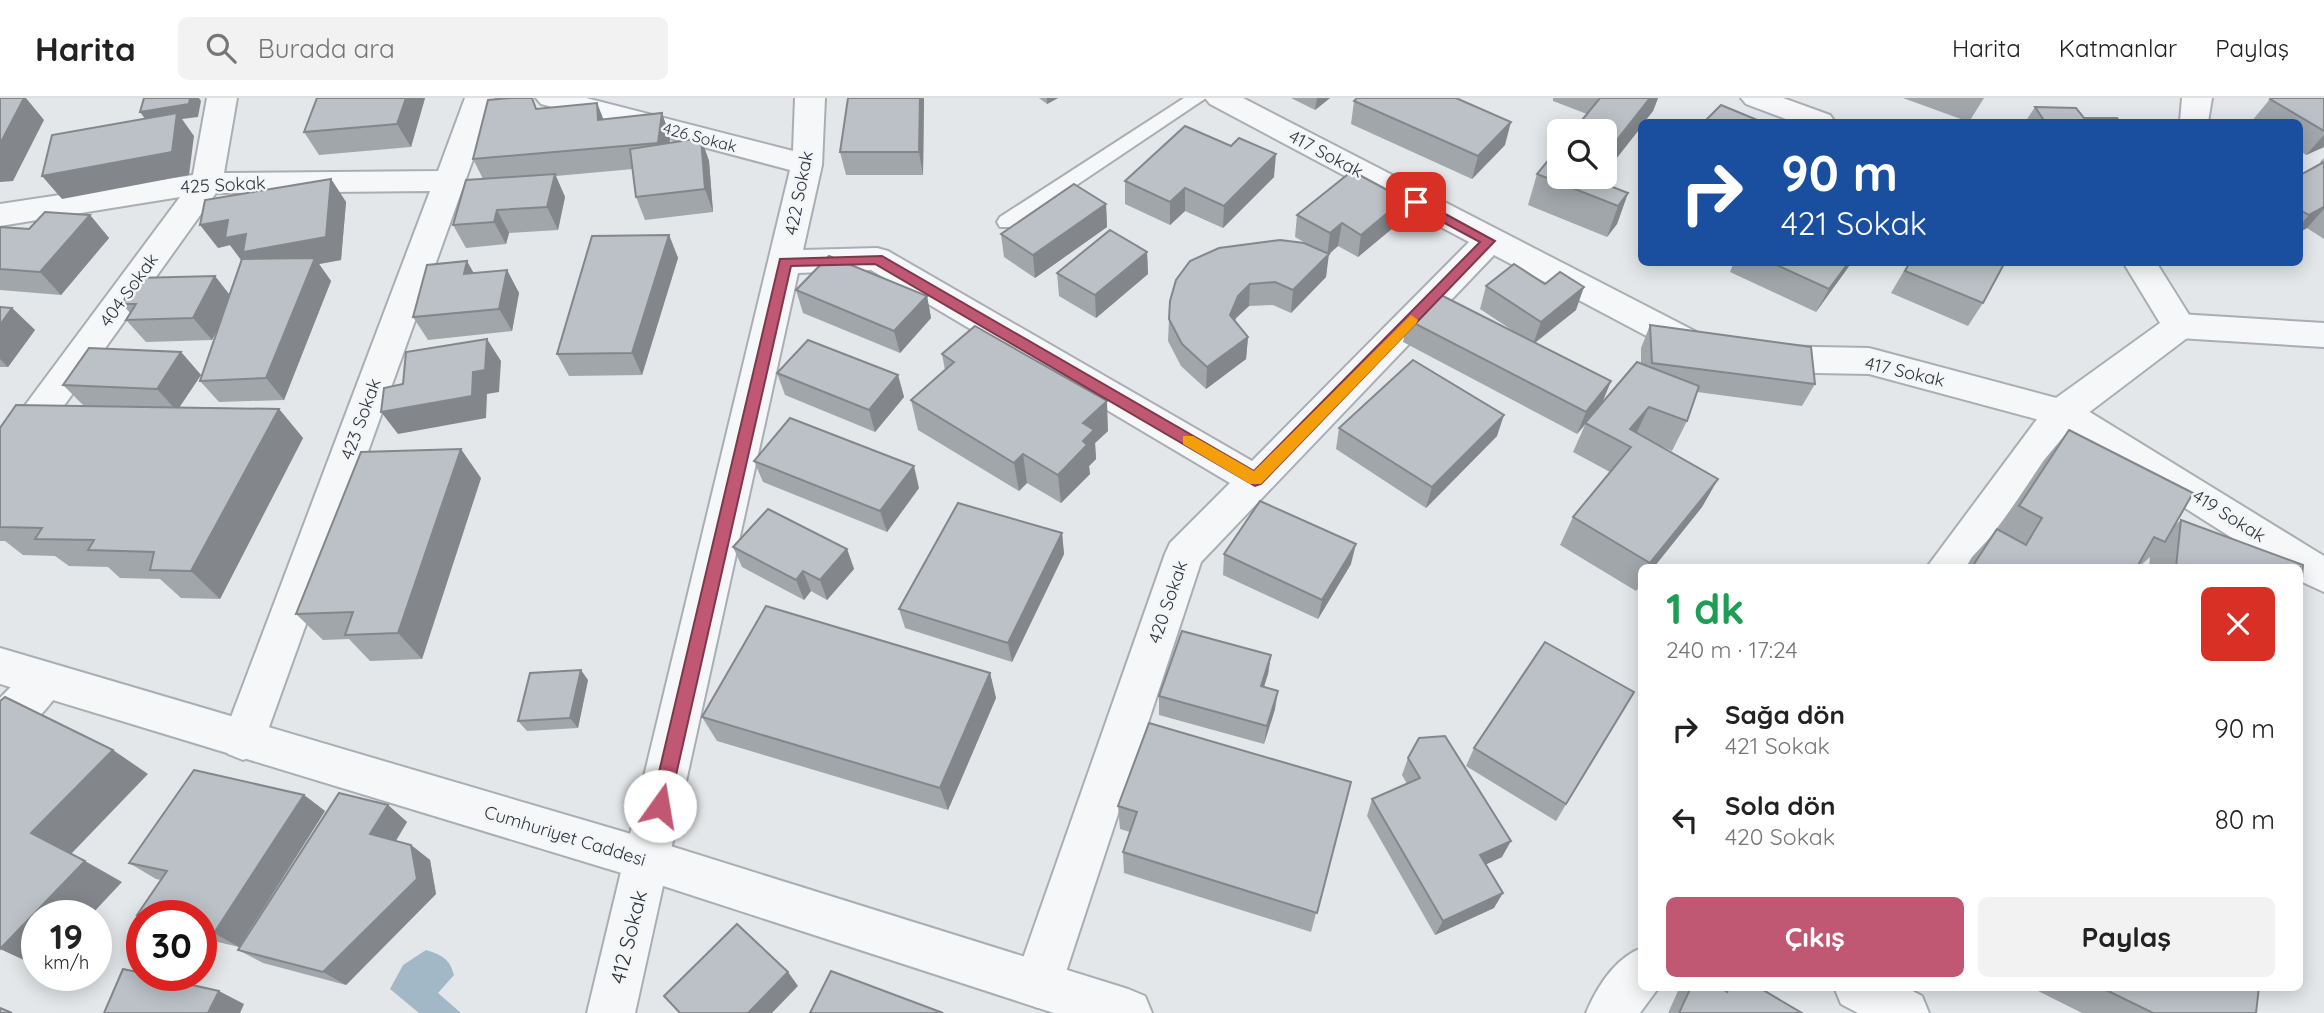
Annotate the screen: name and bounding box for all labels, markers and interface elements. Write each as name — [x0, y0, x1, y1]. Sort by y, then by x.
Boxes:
search box — [178, 17, 668, 80]
text: Harita — [35, 28, 136, 69]
icon: search — [202, 29, 240, 67]
text: Burada ara — [258, 32, 395, 65]
text: Harita — [1952, 33, 2021, 63]
text: Katmanlar — [2059, 33, 2177, 63]
text: Paylaş — [2215, 33, 2289, 63]
street label: 426 Sokak — [661, 118, 739, 156]
map controls — [1547, 119, 1617, 189]
button: search — [1547, 119, 1617, 189]
street label: 417 Sokak — [1285, 124, 1368, 183]
text: 90 m — [1781, 142, 1898, 203]
icon: right — [1666, 147, 1757, 238]
street label: 422 Sokak — [779, 149, 818, 237]
street label: 425 Sokak — [180, 171, 266, 198]
pin — [1386, 172, 1446, 232]
icon: arrive — [1397, 183, 1435, 221]
text: 421 Sokak — [1781, 203, 1927, 243]
street label: 404 Sokak — [94, 248, 163, 331]
street label: 417 Sokak — [1863, 351, 1947, 392]
street label: 423 Sokak — [335, 375, 386, 463]
street label: 419 Sokak — [2188, 484, 2270, 547]
street label: 420 Sokak — [1143, 557, 1192, 646]
text: 1 dk — [1666, 582, 1744, 635]
button: close — [2201, 587, 2275, 661]
text: 240 m · 17:24 — [1666, 635, 1798, 664]
text: Sağa dön — [1725, 698, 1845, 731]
icon: right — [1666, 710, 1704, 748]
text: 90 m — [2214, 712, 2275, 745]
text: 421 Sokak — [1725, 731, 1830, 760]
position arrow — [623, 769, 697, 843]
text: Sola dön — [1725, 789, 1835, 822]
street label: Cumhuriyet Caddesi — [481, 800, 649, 871]
icon: left — [1666, 801, 1704, 839]
text: 80 m — [2215, 803, 2275, 836]
text: 420 Sokak — [1725, 822, 1835, 851]
street label: 412 Sokak — [604, 887, 652, 986]
button: Çıkış — [1666, 897, 1964, 977]
button: Paylaş — [1978, 897, 2275, 977]
speed limit sign: 30 — [126, 900, 217, 991]
text: 19 — [50, 914, 83, 958]
text: km/h — [44, 951, 89, 974]

